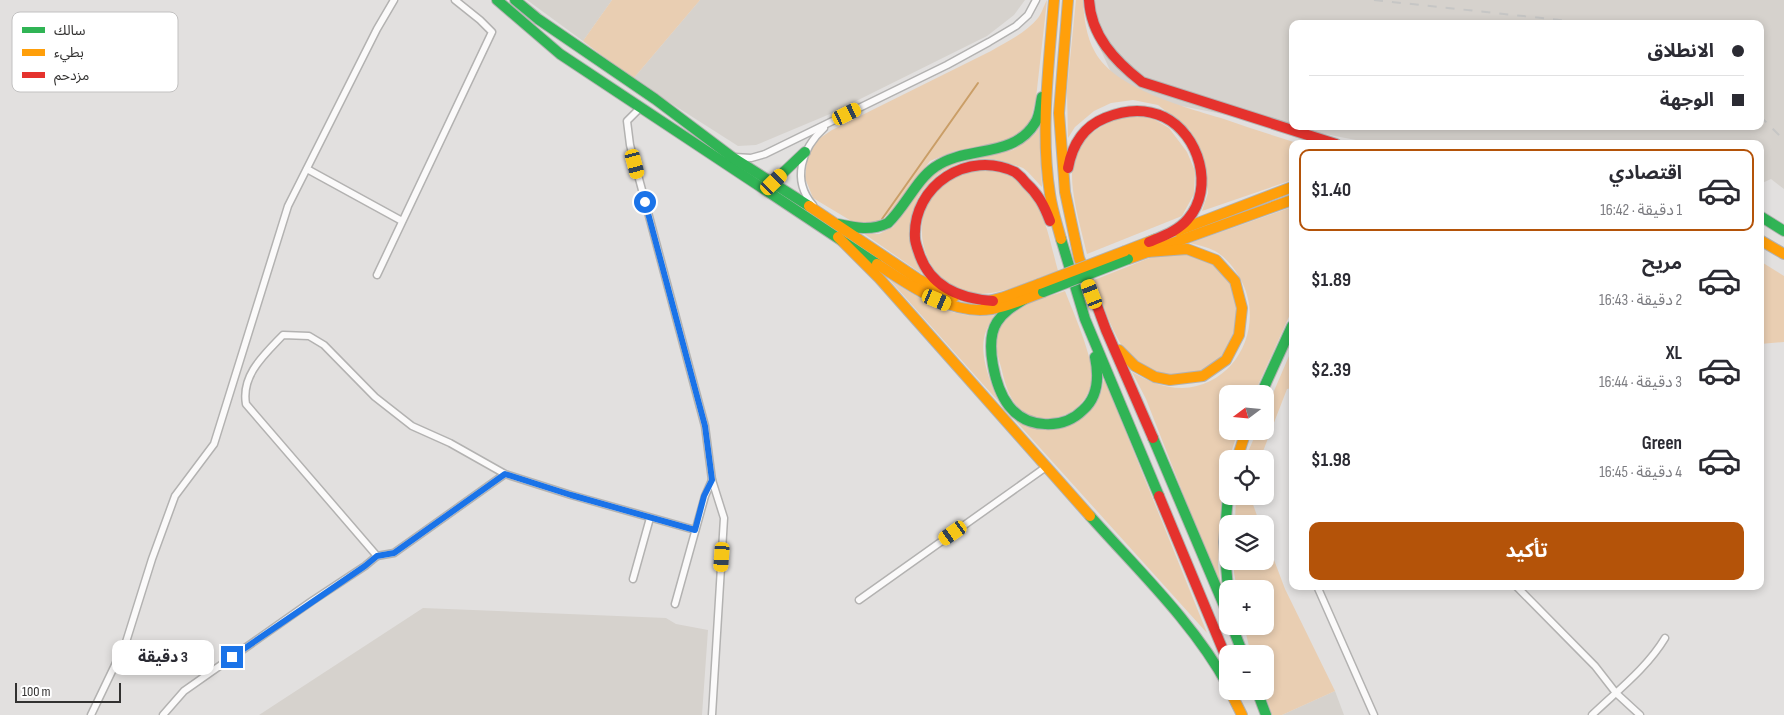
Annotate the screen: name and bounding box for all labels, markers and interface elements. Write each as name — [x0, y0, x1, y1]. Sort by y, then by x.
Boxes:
legend — [12, 12, 178, 92]
text: سالك — [54, 22, 86, 39]
text: الانطلاق — [1648, 40, 1714, 63]
text: بطيء — [54, 44, 84, 63]
text: مزدحم — [54, 67, 89, 86]
text: الوجهة — [1660, 89, 1714, 112]
car — [830, 101, 863, 127]
car — [623, 148, 646, 180]
text: اقتصادي — [1609, 162, 1682, 185]
car — [757, 166, 790, 198]
icon: car — [1697, 168, 1742, 213]
text: $1.40 — [1311, 179, 1351, 202]
route start — [634, 191, 656, 213]
text: 1 دقيقة · 16:42 — [1600, 201, 1682, 220]
text: مريح — [1642, 252, 1682, 275]
icon: car — [1697, 258, 1742, 303]
text: $1.89 — [1311, 269, 1351, 292]
car — [1079, 277, 1104, 311]
car — [920, 287, 953, 313]
text: 2 دقيقة · 16:43 — [1599, 291, 1682, 310]
text: XL — [1666, 342, 1682, 365]
icon: car — [1697, 348, 1742, 393]
text: $2.39 — [1311, 359, 1351, 382]
text: 3 دقيقة · 16:44 — [1599, 373, 1682, 392]
north arrow — [1219, 385, 1274, 440]
map controls — [1219, 385, 1274, 700]
text: Green — [1642, 432, 1682, 455]
icon: car — [1697, 438, 1742, 483]
text: $1.98 — [1311, 449, 1351, 472]
button: locate — [1219, 450, 1274, 505]
text: 4 دقيقة · 16:45 — [1599, 463, 1682, 482]
button: layers — [1219, 515, 1274, 570]
car — [936, 518, 969, 548]
button: تأكيد — [1309, 522, 1744, 580]
car — [713, 542, 730, 572]
button: + — [1219, 580, 1274, 635]
callout: 3 دقيقة — [112, 640, 214, 674]
button: − — [1219, 645, 1274, 700]
route end — [221, 646, 243, 668]
text: 3 دقيقة — [138, 648, 188, 667]
scale bar — [15, 680, 121, 703]
text: 100 m — [22, 683, 51, 700]

